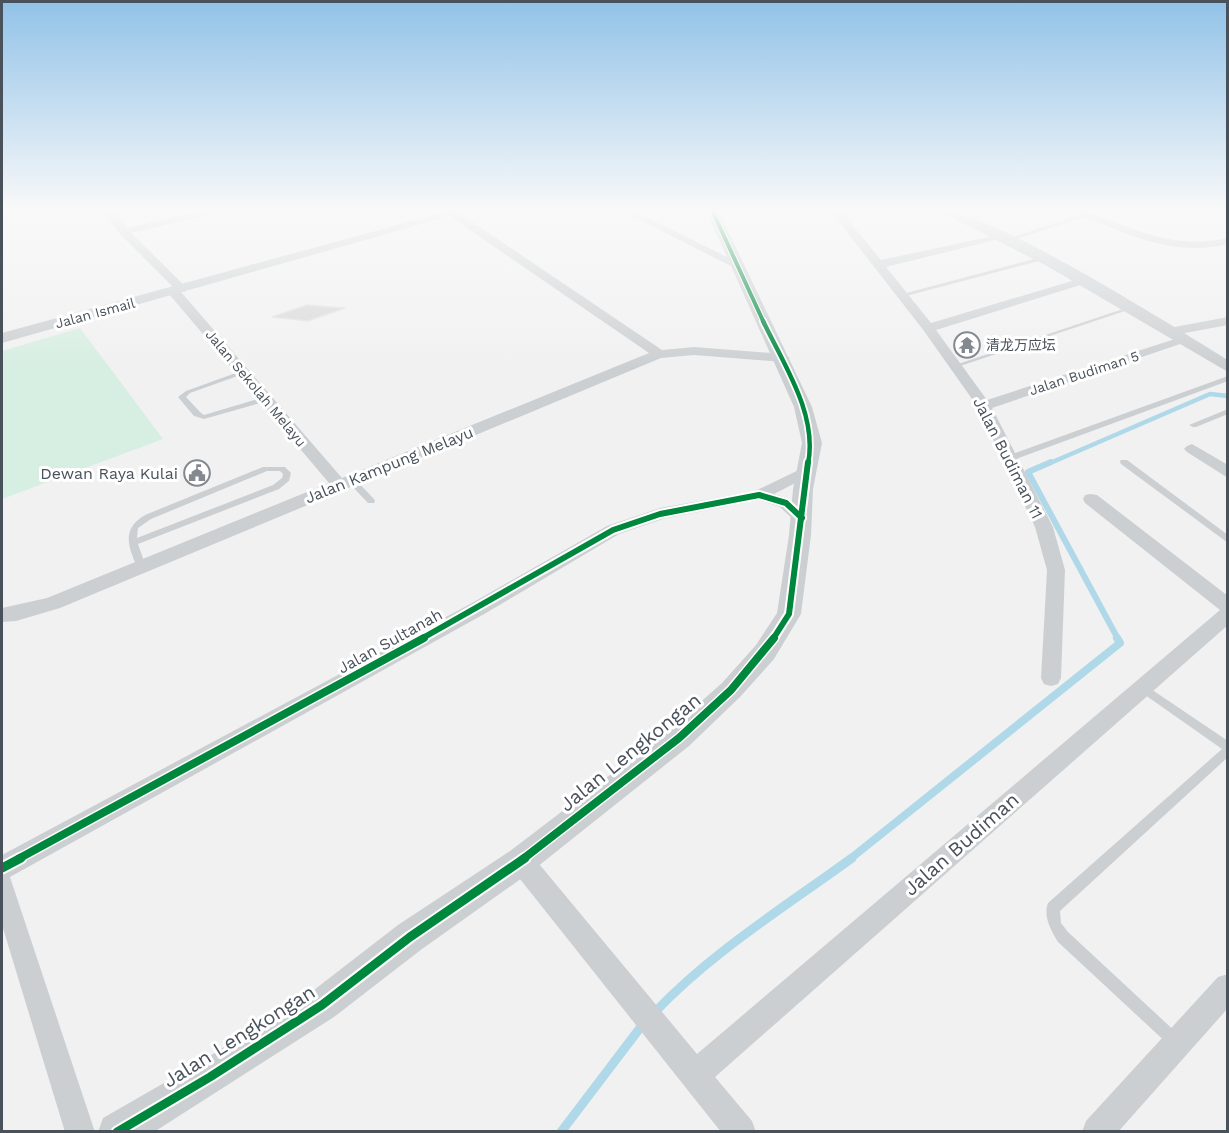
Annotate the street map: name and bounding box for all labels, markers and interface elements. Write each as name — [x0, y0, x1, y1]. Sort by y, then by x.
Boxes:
street label: Jalan Ismail — [53, 294, 137, 331]
street label: Jalan Sekolah Melayu — [202, 326, 310, 450]
temple icon: 清龙万应坛 — [952, 330, 982, 360]
place label: 清龙万应坛 — [986, 337, 1056, 353]
street label: Jalan Budiman 5 — [1027, 348, 1141, 398]
street label: Jalan Budiman 11 — [969, 394, 1047, 522]
street label: Jalan Kampung Melayu — [302, 423, 476, 507]
public building icon: Dewan Raya Kulai — [182, 458, 212, 488]
place label: Dewan Raya Kulai — [40, 464, 178, 483]
street label: Jalan Sultanah — [334, 604, 446, 678]
street label: Jalan Lengkongan — [555, 688, 705, 816]
street label: Jalan Budiman — [898, 787, 1024, 901]
street label: Jalan Lengkongan — [159, 979, 319, 1093]

